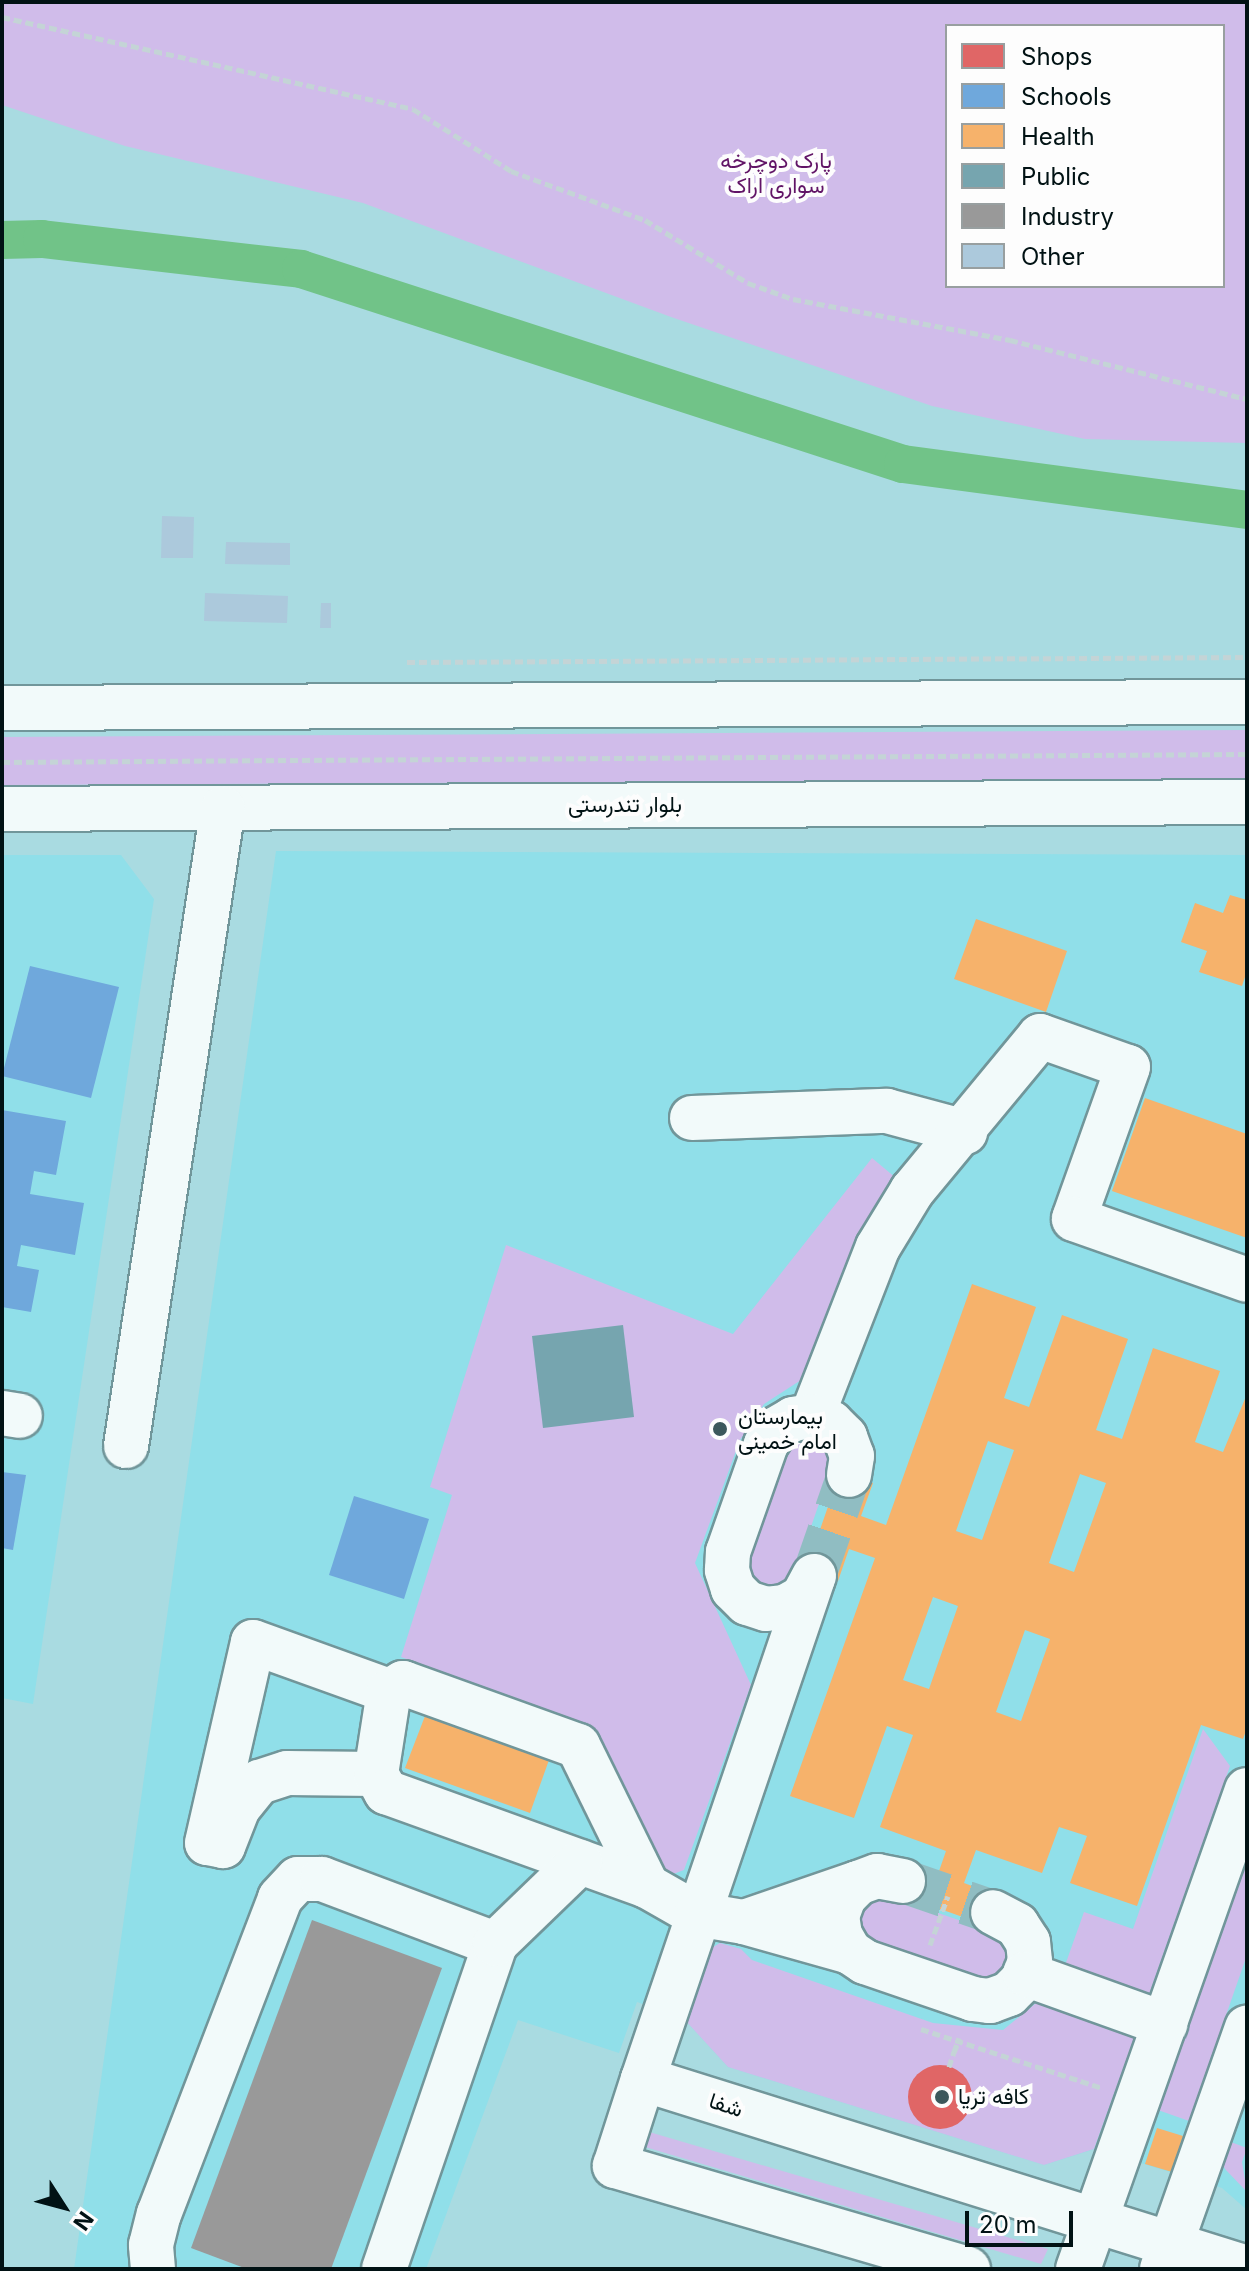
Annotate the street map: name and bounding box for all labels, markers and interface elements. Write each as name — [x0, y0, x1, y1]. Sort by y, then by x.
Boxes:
legend — [945, 24, 1225, 288]
text: Shops — [1021, 42, 1092, 71]
text: Schools — [1021, 82, 1112, 111]
text: Health — [1021, 122, 1095, 151]
park label: پارک دوچرخه سواری اراک — [720, 147, 832, 198]
text: Public — [1021, 162, 1091, 191]
text: Industry — [1021, 202, 1114, 231]
text: Other — [1021, 242, 1084, 271]
street label: بلوار تندرستی — [568, 792, 682, 818]
place label: بیمارستان امام خمینی — [738, 1403, 837, 1454]
marker: بیمارستان امام خمینی — [709, 1418, 731, 1440]
place label: کافه تریا — [958, 2084, 1029, 2110]
street label: شفا — [706, 2087, 746, 2123]
marker: کافه تریا — [933, 2088, 951, 2106]
north arrow — [24, 2167, 104, 2247]
scale bar — [969, 2195, 1077, 2245]
text: N — [68, 2207, 99, 2236]
text: 20 m — [979, 2210, 1037, 2239]

